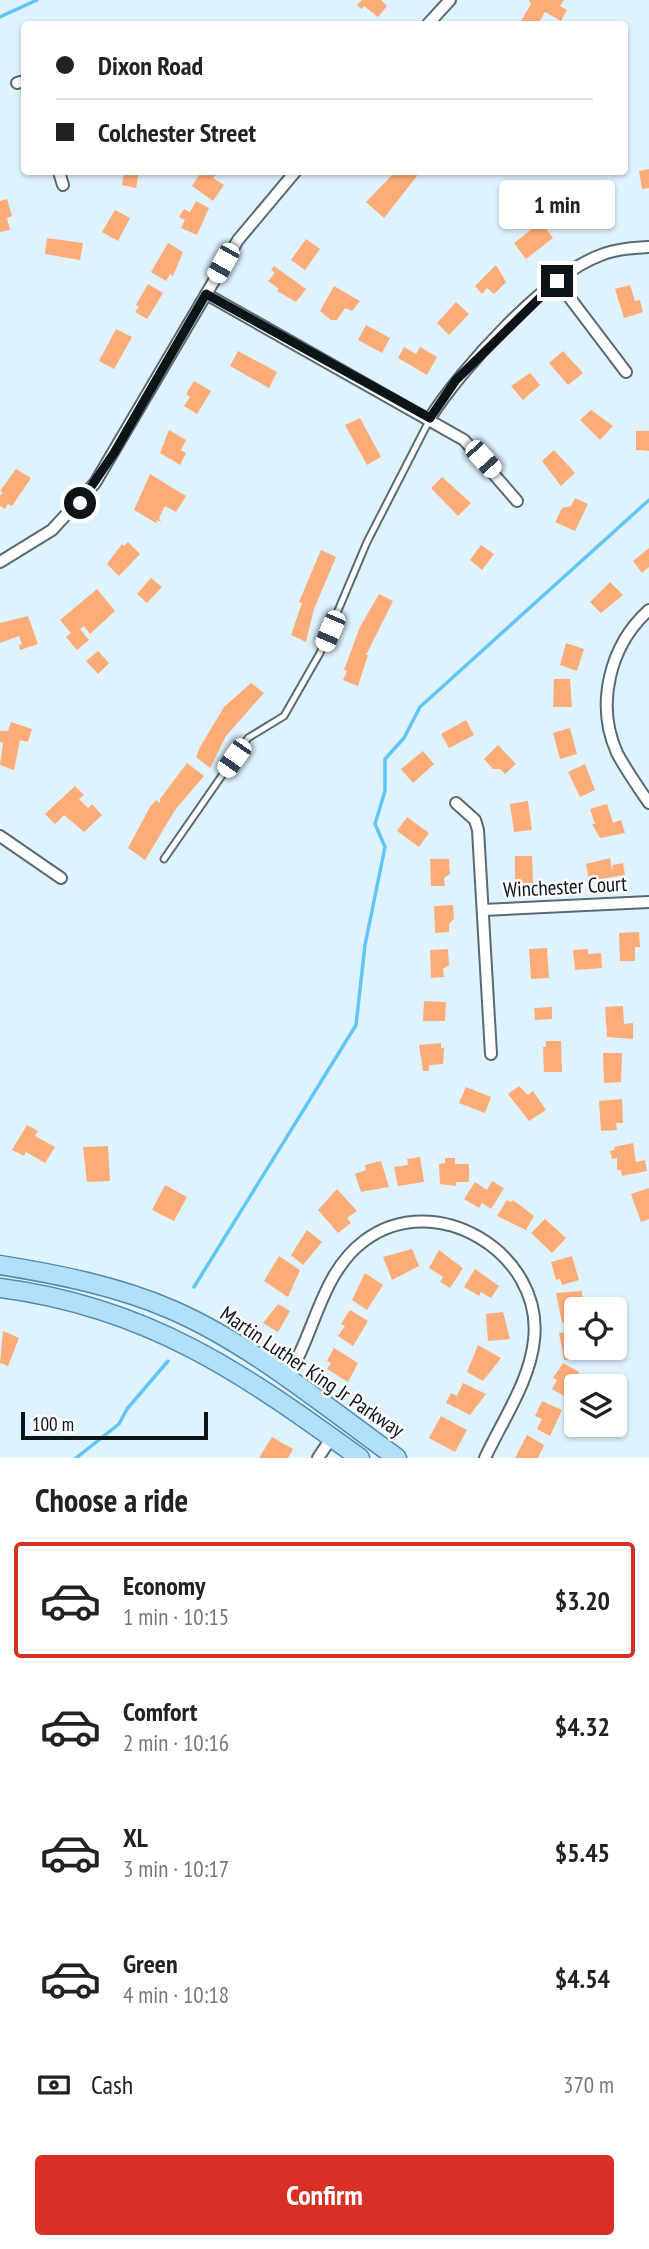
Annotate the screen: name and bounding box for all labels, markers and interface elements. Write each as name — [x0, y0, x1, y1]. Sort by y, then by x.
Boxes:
text: Dixon Road — [98, 49, 203, 82]
text: Colchester Street — [98, 116, 256, 149]
callout: 1 min — [499, 180, 615, 229]
text: 1 min — [534, 190, 580, 219]
car — [204, 240, 243, 286]
route end — [541, 265, 573, 297]
car — [462, 436, 505, 482]
route start — [64, 487, 96, 519]
car — [313, 608, 348, 654]
car — [214, 735, 255, 781]
street label: Winchester Court — [502, 870, 628, 903]
map controls — [564, 1297, 627, 1437]
button: locate — [564, 1297, 627, 1360]
street label: Martin Luther King Jr Parkway — [215, 1300, 410, 1443]
button: layers — [564, 1374, 627, 1437]
scale bar — [21, 1409, 208, 1441]
text: 100 m — [32, 1412, 74, 1436]
text: Choose a ride — [35, 1479, 188, 1521]
icon: car — [39, 1569, 102, 1632]
text: Economy — [123, 1569, 205, 1602]
text: $3.20 — [555, 1584, 610, 1617]
text: 1 min · 10:15 — [123, 1602, 229, 1631]
icon: car — [39, 1695, 102, 1758]
text: Comfort — [123, 1695, 197, 1728]
text: $4.32 — [555, 1710, 610, 1743]
text: 2 min · 10:16 — [123, 1728, 229, 1757]
icon: car — [39, 1821, 102, 1884]
text: XL — [123, 1821, 148, 1854]
text: $5.45 — [555, 1836, 610, 1869]
text: 3 min · 10:17 — [123, 1854, 229, 1883]
icon: car — [39, 1947, 102, 2010]
text: Green — [123, 1947, 178, 1980]
text: $4.54 — [555, 1962, 610, 1995]
text: 4 min · 10:18 — [123, 1980, 229, 2009]
icon: cash — [35, 2066, 73, 2104]
text: Cash — [91, 2068, 133, 2101]
text: 370 m — [563, 2070, 614, 2099]
button: Confirm — [35, 2155, 614, 2235]

